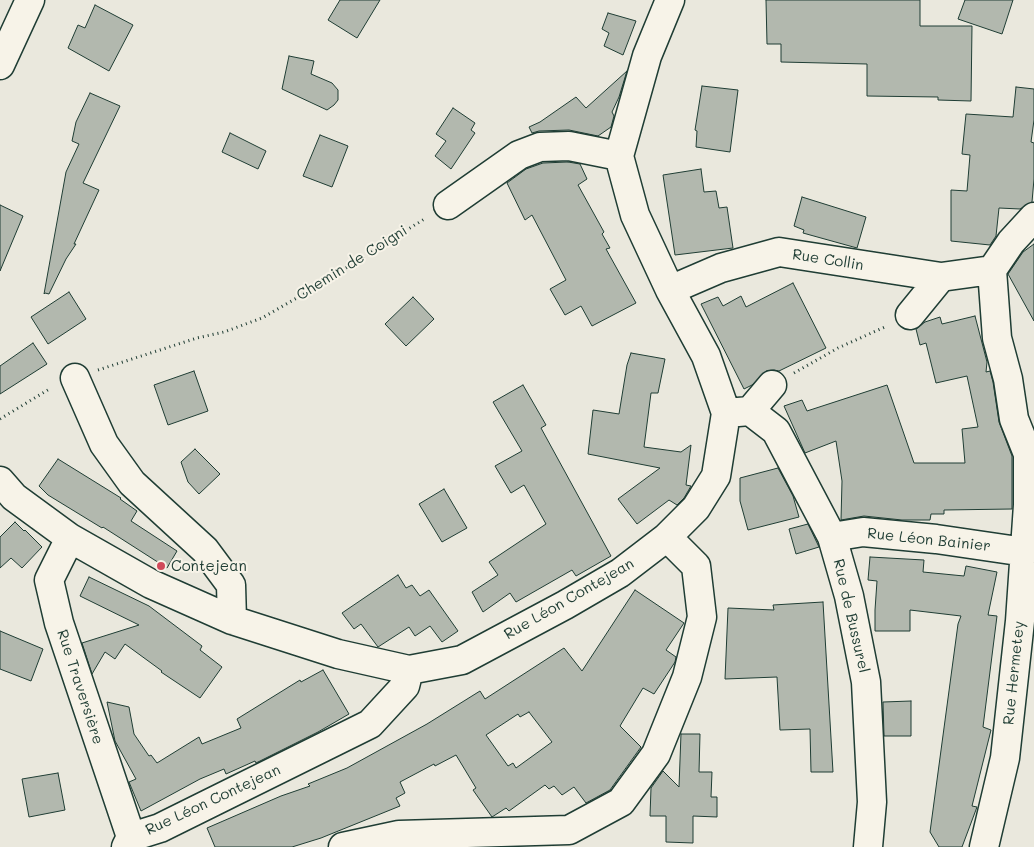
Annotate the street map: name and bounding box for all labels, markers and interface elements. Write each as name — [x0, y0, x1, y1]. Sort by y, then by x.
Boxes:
street label: Chemin de Coigni — [293, 222, 411, 304]
street label: Rue Collin — [791, 245, 865, 275]
street label: Rue Léon Bainier — [866, 525, 992, 555]
street label: Rue Léon Contejean — [501, 554, 637, 644]
place label: Contejean — [171, 557, 247, 575]
street label: Rue de Bussurel — [829, 557, 873, 675]
marker: Contejean — [155, 560, 167, 572]
street label: Rue Hermetey — [1000, 620, 1028, 726]
street label: Rue Traversière — [53, 627, 107, 747]
street label: Rue Léon Contejean — [143, 761, 283, 839]

